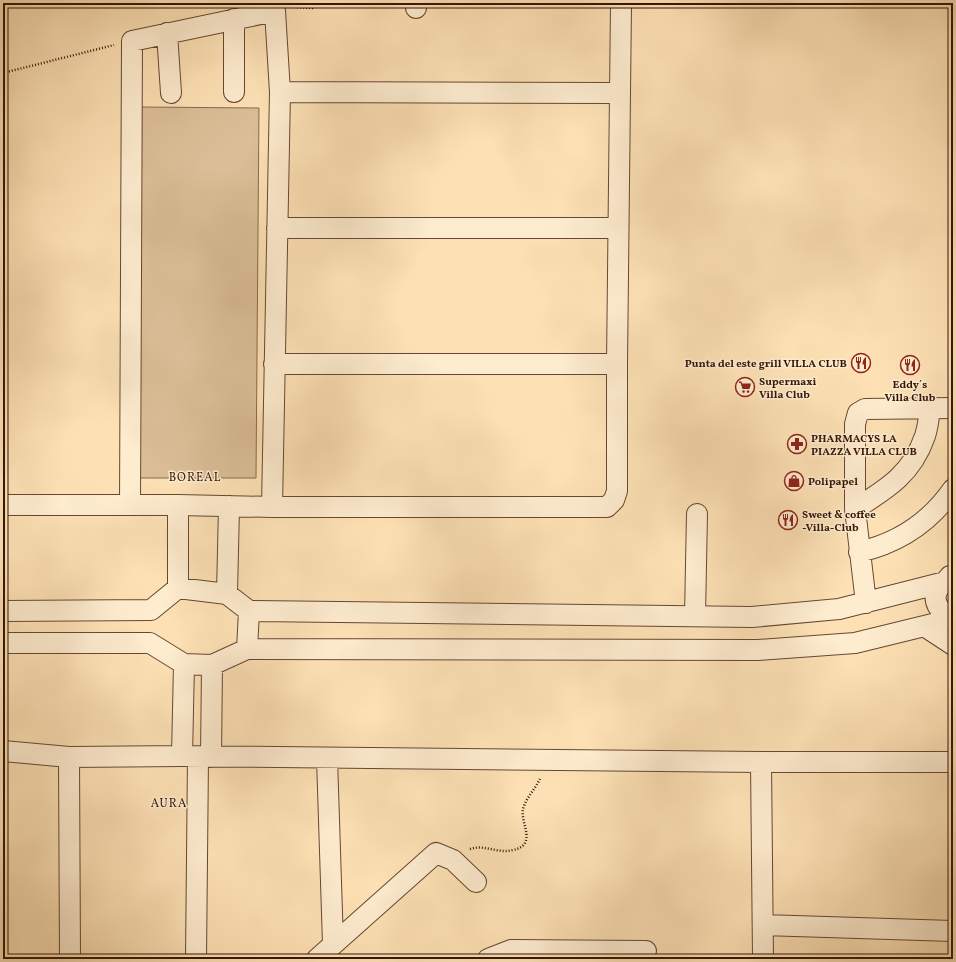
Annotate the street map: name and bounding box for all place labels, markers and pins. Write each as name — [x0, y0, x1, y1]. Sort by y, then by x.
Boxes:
restaurant icon: Punta del este grill VILLA CLUB — [850, 352, 872, 374]
restaurant icon: Eddy´s Villa Club — [899, 354, 921, 376]
place label: Punta del este grill VILLA CLUB — [685, 357, 847, 372]
place label: Supermaxi Villa Club — [759, 375, 816, 403]
supermarket icon: Supermaxi Villa Club — [734, 376, 756, 398]
place label: Eddy´s Villa Club — [885, 378, 936, 406]
place label: PHARMACYS LA PIAZZA VILLA CLUB — [811, 432, 917, 460]
pharmacy icon: PHARMACYS LA PIAZZA VILLA CLUB — [786, 433, 808, 455]
shop icon: Polipapel — [783, 470, 805, 492]
place label: Polipapel — [808, 475, 858, 490]
place label: Sweet & coffee -Villa-Club — [802, 508, 876, 536]
restaurant icon: Sweet & coffee -Villa-Club — [777, 509, 799, 531]

